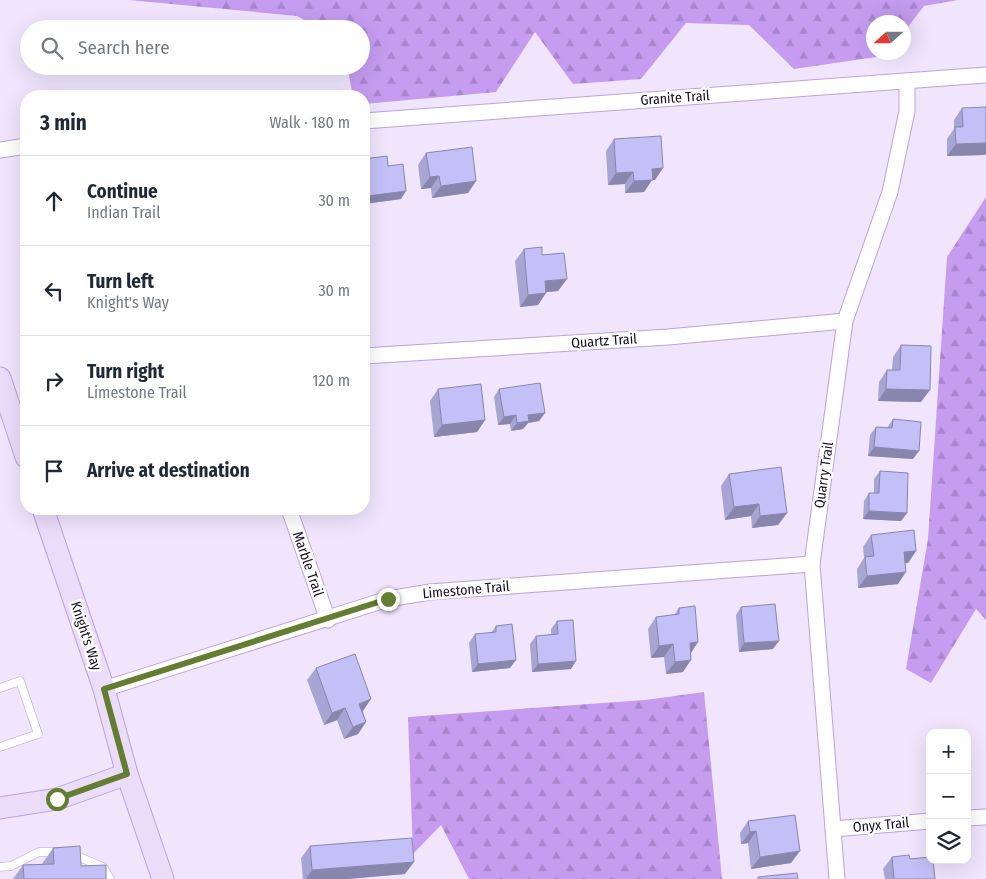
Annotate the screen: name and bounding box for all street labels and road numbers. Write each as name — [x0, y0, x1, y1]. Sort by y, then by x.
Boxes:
street label: Granite Trail — [640, 87, 711, 109]
street label: Quartz Trail — [571, 330, 638, 352]
street label: Quarry Trail — [811, 440, 837, 509]
street label: Marble Trail — [289, 529, 327, 599]
street label: Limestone Trail — [422, 578, 511, 602]
street label: Knight's Way — [67, 599, 105, 673]
street label: Onyx Trail — [852, 814, 910, 836]

